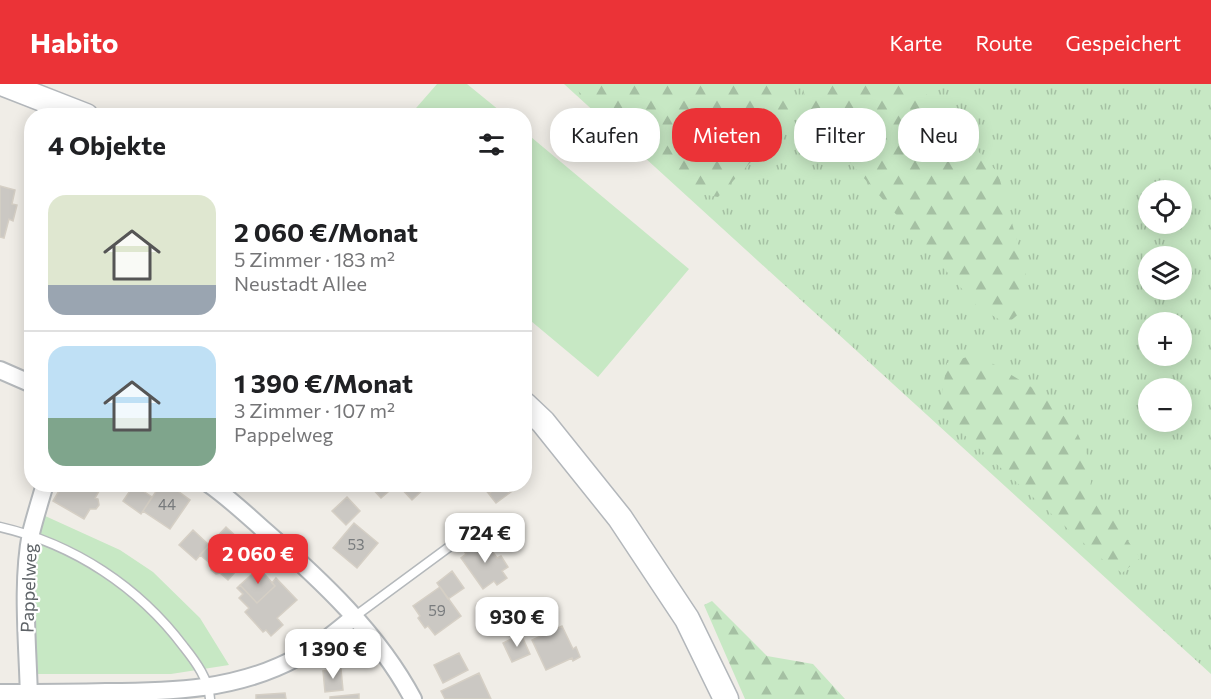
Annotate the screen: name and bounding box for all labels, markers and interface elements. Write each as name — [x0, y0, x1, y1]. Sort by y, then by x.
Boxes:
text: Habito — [30, 25, 119, 59]
text: Karte — [889, 30, 942, 55]
text: Route — [975, 30, 1033, 55]
text: Gespeichert — [1066, 30, 1181, 55]
chip: Kaufen — [550, 108, 660, 162]
chip: Mieten — [672, 108, 782, 162]
chip: Filter — [794, 108, 886, 162]
chip: Neu — [898, 108, 979, 162]
icon: filters — [475, 128, 508, 161]
text: 4 Objekte — [48, 129, 166, 160]
map controls — [1138, 180, 1192, 432]
button: locate — [1138, 180, 1192, 234]
text: 2 060 €/Monat — [234, 216, 418, 247]
icon: home — [96, 219, 168, 291]
button: layers — [1138, 246, 1192, 300]
text: 5 Zimmer · 183 m² — [234, 247, 395, 271]
text: Neustadt Allee — [234, 271, 367, 295]
button: + — [1138, 312, 1192, 366]
text: 1 390 €/Monat — [234, 367, 413, 398]
icon: home — [96, 370, 168, 442]
button: − — [1138, 378, 1192, 432]
text: 3 Zimmer · 107 m² — [234, 398, 395, 422]
text: Pappelweg — [234, 422, 333, 446]
house number: 44 — [158, 495, 176, 513]
pin: 724 € — [443, 513, 527, 564]
text: 724 € — [459, 520, 511, 544]
pin: 2 060 € — [203, 534, 313, 585]
house number: 53 — [347, 535, 365, 553]
text: 2 060 € — [222, 541, 294, 565]
street label: Pappelweg — [15, 543, 41, 633]
pin: 930 € — [475, 597, 559, 648]
house number: 59 — [428, 601, 446, 619]
text: 930 € — [489, 604, 545, 628]
pin: 1 390 € — [278, 629, 388, 680]
text: 1 390 € — [299, 636, 367, 660]

